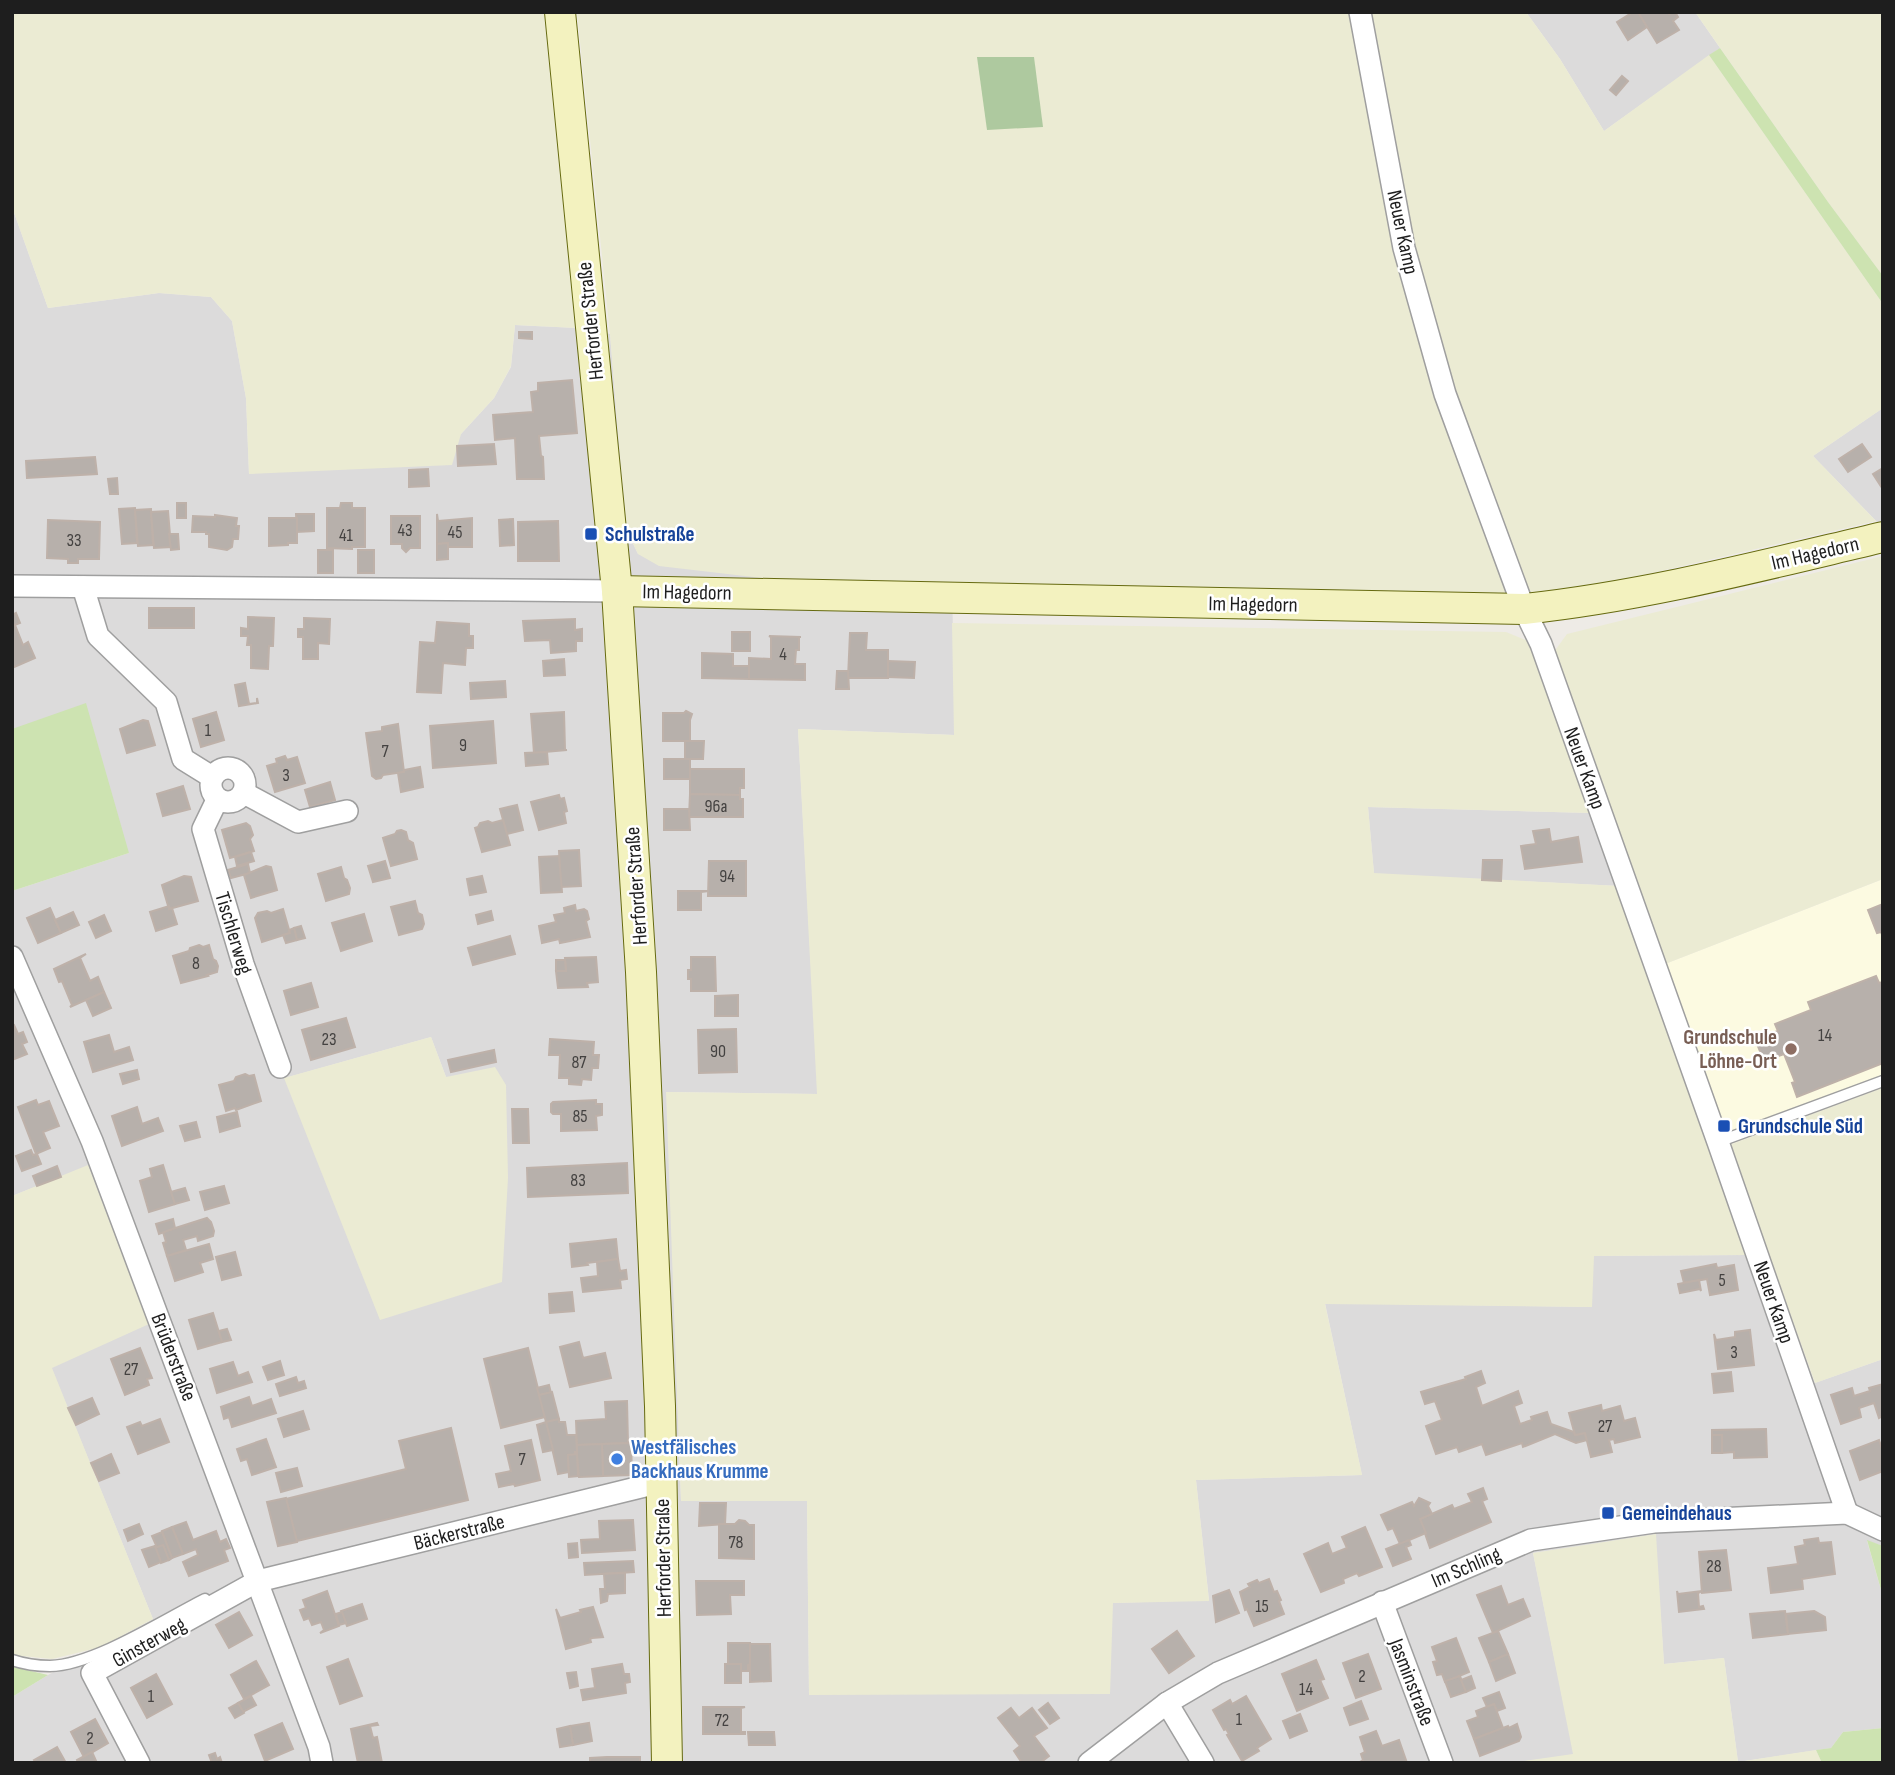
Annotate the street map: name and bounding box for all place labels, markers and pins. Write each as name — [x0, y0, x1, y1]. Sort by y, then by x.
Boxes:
place label: Schulstraße — [605, 522, 695, 547]
marker: Schulstraße — [583, 526, 599, 542]
place label: Grundschule Löhne-Ort — [1683, 1025, 1777, 1074]
marker: Grundschule Löhne-Ort — [1783, 1041, 1799, 1057]
place label: Grundschule Süd — [1738, 1114, 1863, 1139]
marker: Grundschule Süd — [1716, 1118, 1732, 1134]
place label: Westfälisches Backhaus Krumme — [631, 1435, 769, 1484]
marker: Westfälisches Backhaus Krumme — [609, 1451, 625, 1467]
place label: Gemeindehaus — [1622, 1501, 1732, 1526]
marker: Gemeindehaus — [1600, 1505, 1616, 1521]

